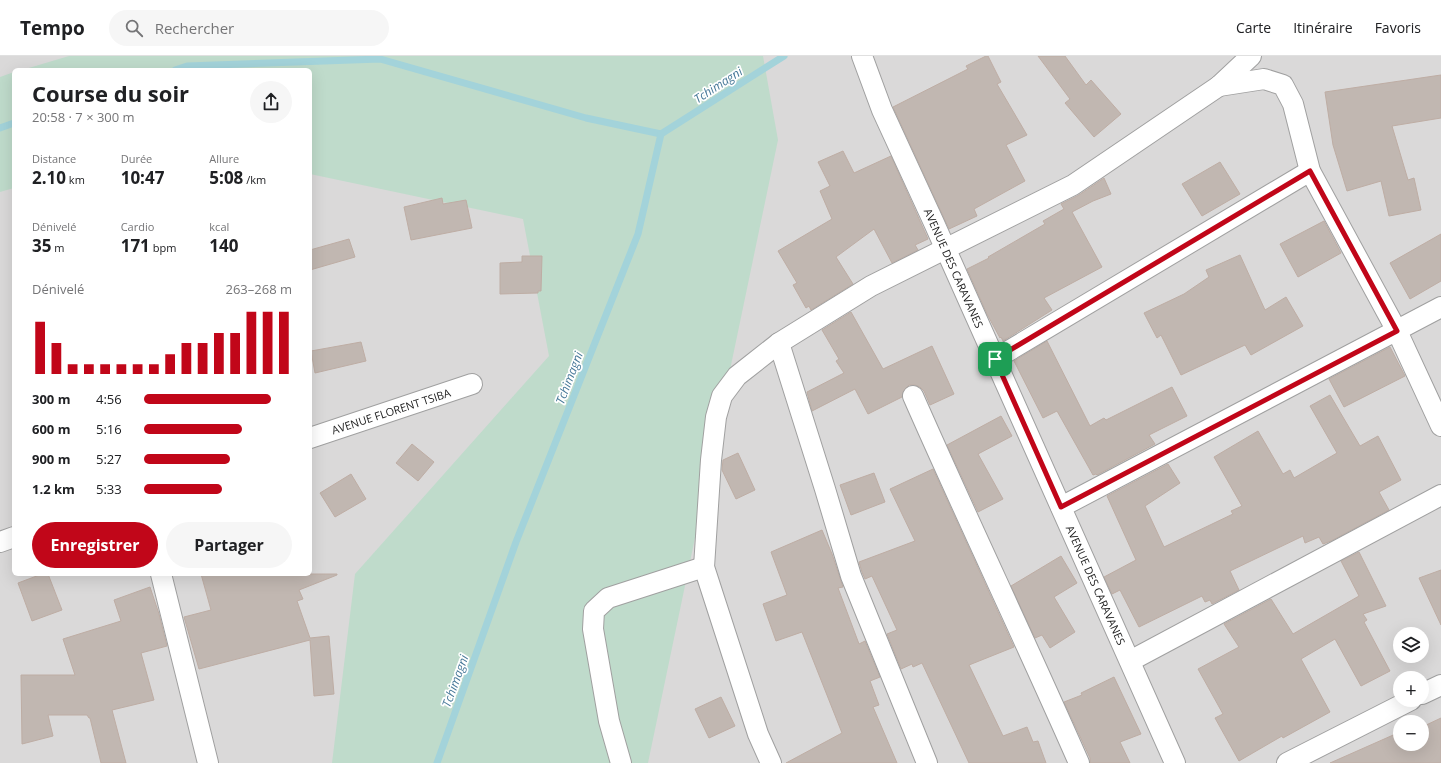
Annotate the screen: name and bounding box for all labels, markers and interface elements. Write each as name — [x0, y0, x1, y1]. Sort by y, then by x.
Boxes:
search box — [109, 10, 389, 46]
text: Tempo — [20, 15, 85, 41]
icon: search — [123, 17, 145, 39]
text: Rechercher — [155, 18, 234, 38]
text: Carte — [1236, 18, 1271, 37]
text: Itinéraire — [1293, 18, 1353, 37]
text: Favoris — [1375, 18, 1421, 37]
water label: Tchimagni — [690, 62, 746, 107]
text: Course du soir — [32, 78, 189, 108]
button: share — [250, 81, 292, 123]
text: 20:58 · 7 × 300 m — [32, 108, 135, 126]
text: Distance — [32, 151, 76, 166]
text: Durée — [121, 151, 152, 166]
text: Allure — [209, 151, 239, 166]
text: 2.10 — [32, 166, 66, 189]
text: 10:47 — [121, 166, 164, 189]
text: 5:08 — [209, 166, 243, 189]
text: km — [66, 172, 85, 187]
text: /km — [243, 172, 266, 187]
street label: AVENUE DES CARAVANES — [921, 206, 987, 330]
text: Dénivelé — [32, 219, 76, 234]
text: Cardio — [121, 219, 154, 234]
text: kcal — [209, 219, 229, 234]
text: 35 — [32, 234, 51, 257]
text: 171 — [121, 234, 150, 257]
text: 140 — [209, 234, 239, 257]
text: m — [51, 240, 65, 255]
text: bpm — [150, 240, 176, 255]
text: Dénivelé — [32, 280, 84, 298]
text: 263–268 m — [225, 280, 292, 298]
pin — [978, 342, 1012, 376]
water label: Tchimagni — [551, 348, 587, 407]
icon: arrive — [984, 348, 1006, 370]
street label: AVENUE FLORENT TSIBA — [330, 385, 452, 437]
text: 300 m — [32, 390, 70, 408]
text: 4:56 — [96, 390, 122, 408]
text: 600 m — [32, 420, 70, 438]
text: 5:16 — [96, 420, 122, 438]
text: 900 m — [32, 450, 70, 468]
text: 5:27 — [96, 450, 122, 468]
text: 1.2 km — [32, 480, 75, 498]
text: 5:33 — [96, 480, 122, 498]
button: Enregistrer — [32, 522, 158, 568]
button: Partager — [166, 522, 292, 568]
street label: AVENUE DES CARAVANES — [1063, 523, 1129, 647]
map controls — [1393, 627, 1429, 751]
button: layers — [1393, 627, 1429, 663]
water label: Tchimagni — [438, 651, 473, 710]
button: + — [1393, 671, 1429, 707]
button: − — [1393, 715, 1429, 751]

